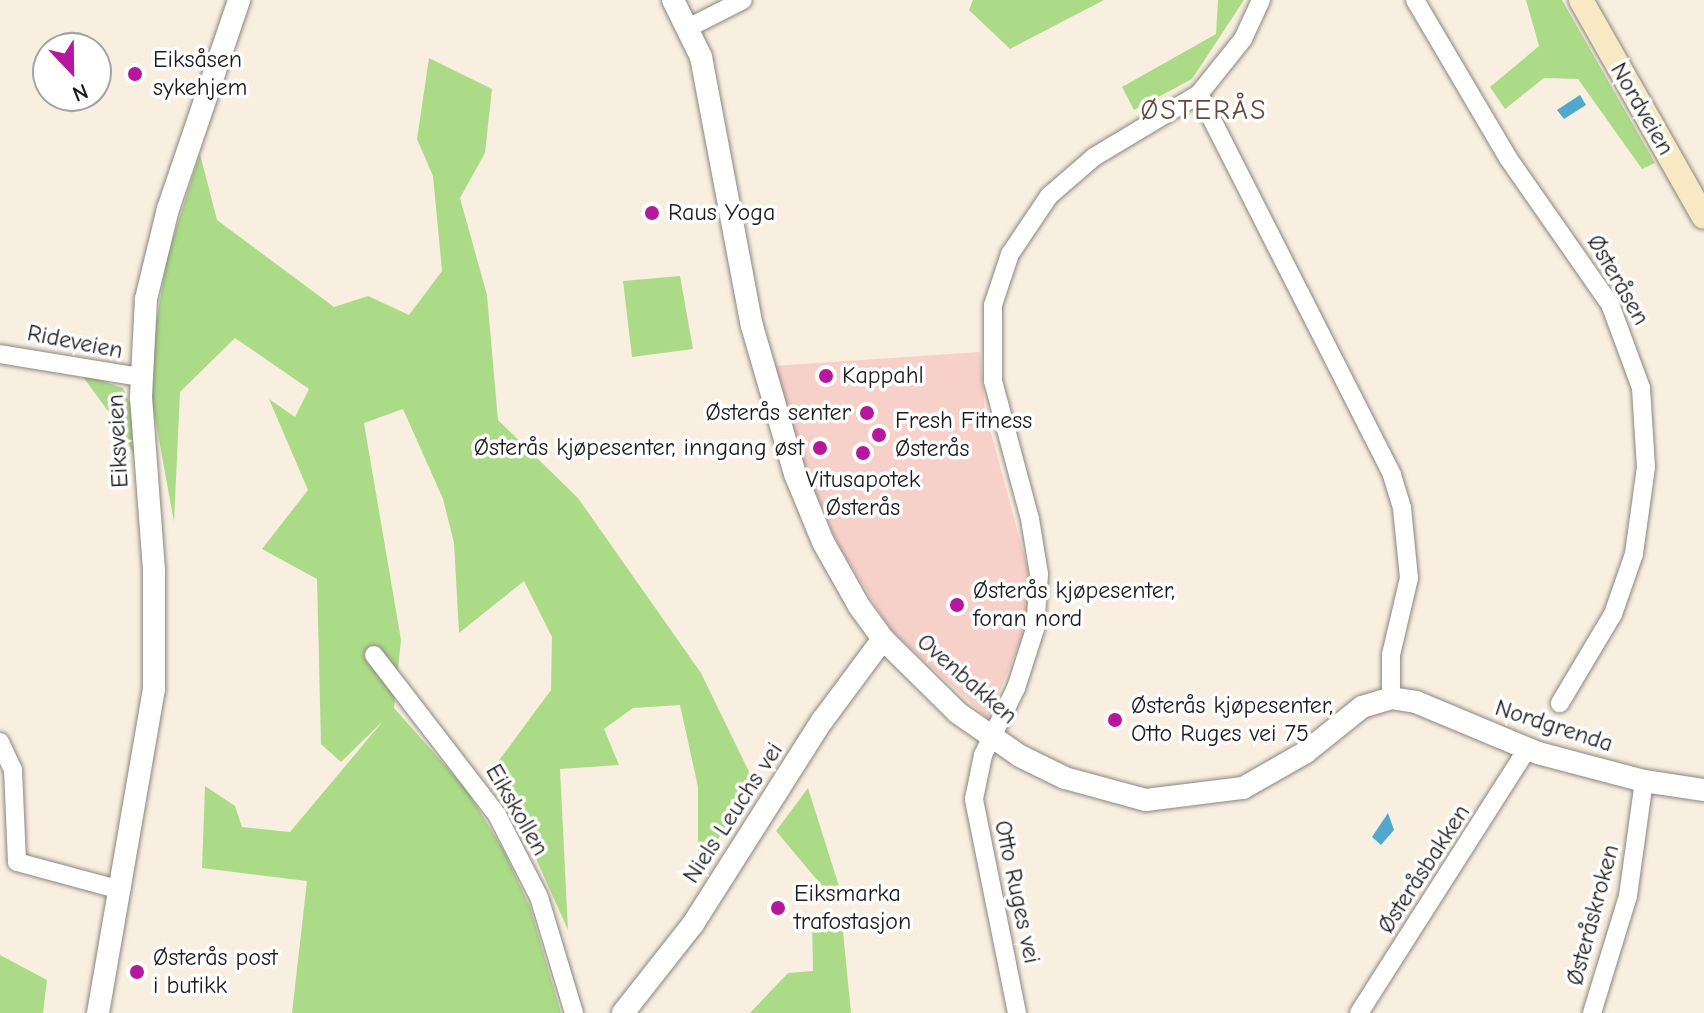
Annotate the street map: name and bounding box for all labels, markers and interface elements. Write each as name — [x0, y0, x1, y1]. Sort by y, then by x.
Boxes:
north arrow — [32, 32, 112, 112]
place label: Eiksåsen sykehjem — [153, 46, 247, 102]
street label: Nordveien — [1604, 57, 1680, 161]
marker: Eiksåsen sykehjem — [124, 63, 146, 85]
text: N — [69, 78, 92, 107]
district label: ØSTERÅS — [1140, 93, 1268, 127]
place label: Raus Yoga — [668, 199, 775, 227]
marker: Raus Yoga — [643, 204, 661, 222]
street label: Østeråsen — [1581, 230, 1655, 330]
street label: Rideveien — [25, 319, 125, 365]
place label: Kappahl — [842, 362, 924, 390]
marker: Kappahl — [817, 367, 835, 385]
street label: Eiksveien — [101, 393, 135, 489]
place label: Østerås senter — [705, 399, 851, 427]
marker: Østerås senter — [858, 404, 876, 422]
place label: Fresh Fitness Østerås — [895, 407, 1032, 463]
marker: Fresh Fitness Østerås — [870, 426, 888, 444]
place label: Østerås kjøpesenter, inngang øst — [474, 434, 804, 462]
marker: Østerås kjøpesenter, inngang øst — [811, 439, 829, 457]
marker: Vitusapotek Østerås — [854, 444, 872, 462]
place label: Vitusapotek Østerås — [806, 466, 920, 522]
place label: Østerås kjøpesenter, foran nord — [973, 577, 1175, 633]
marker: Østerås kjøpesenter, foran nord — [948, 596, 966, 614]
street label: Ovenbakken — [911, 628, 1023, 730]
place label: Østerås kjøpesenter, Otto Ruges vei 75 — [1131, 692, 1333, 748]
street label: Nordgrenda — [1491, 693, 1617, 759]
marker: Østerås kjøpesenter, Otto Ruges vei 75 — [1106, 711, 1124, 729]
street label: Niels Leuchs vei — [677, 737, 789, 889]
street label: Eikskollen — [479, 759, 555, 861]
street label: Østeråsbakken — [1372, 799, 1476, 939]
street label: Otto Ruges vei — [988, 818, 1046, 966]
street label: Østeråskroken — [1560, 842, 1626, 988]
place label: Eiksmarka trafostasjon — [794, 880, 911, 936]
marker: Eiksmarka trafostasjon — [769, 899, 787, 917]
place label: Østerås post i butikk — [153, 944, 278, 1000]
marker: Østerås post i butikk — [128, 963, 146, 981]

